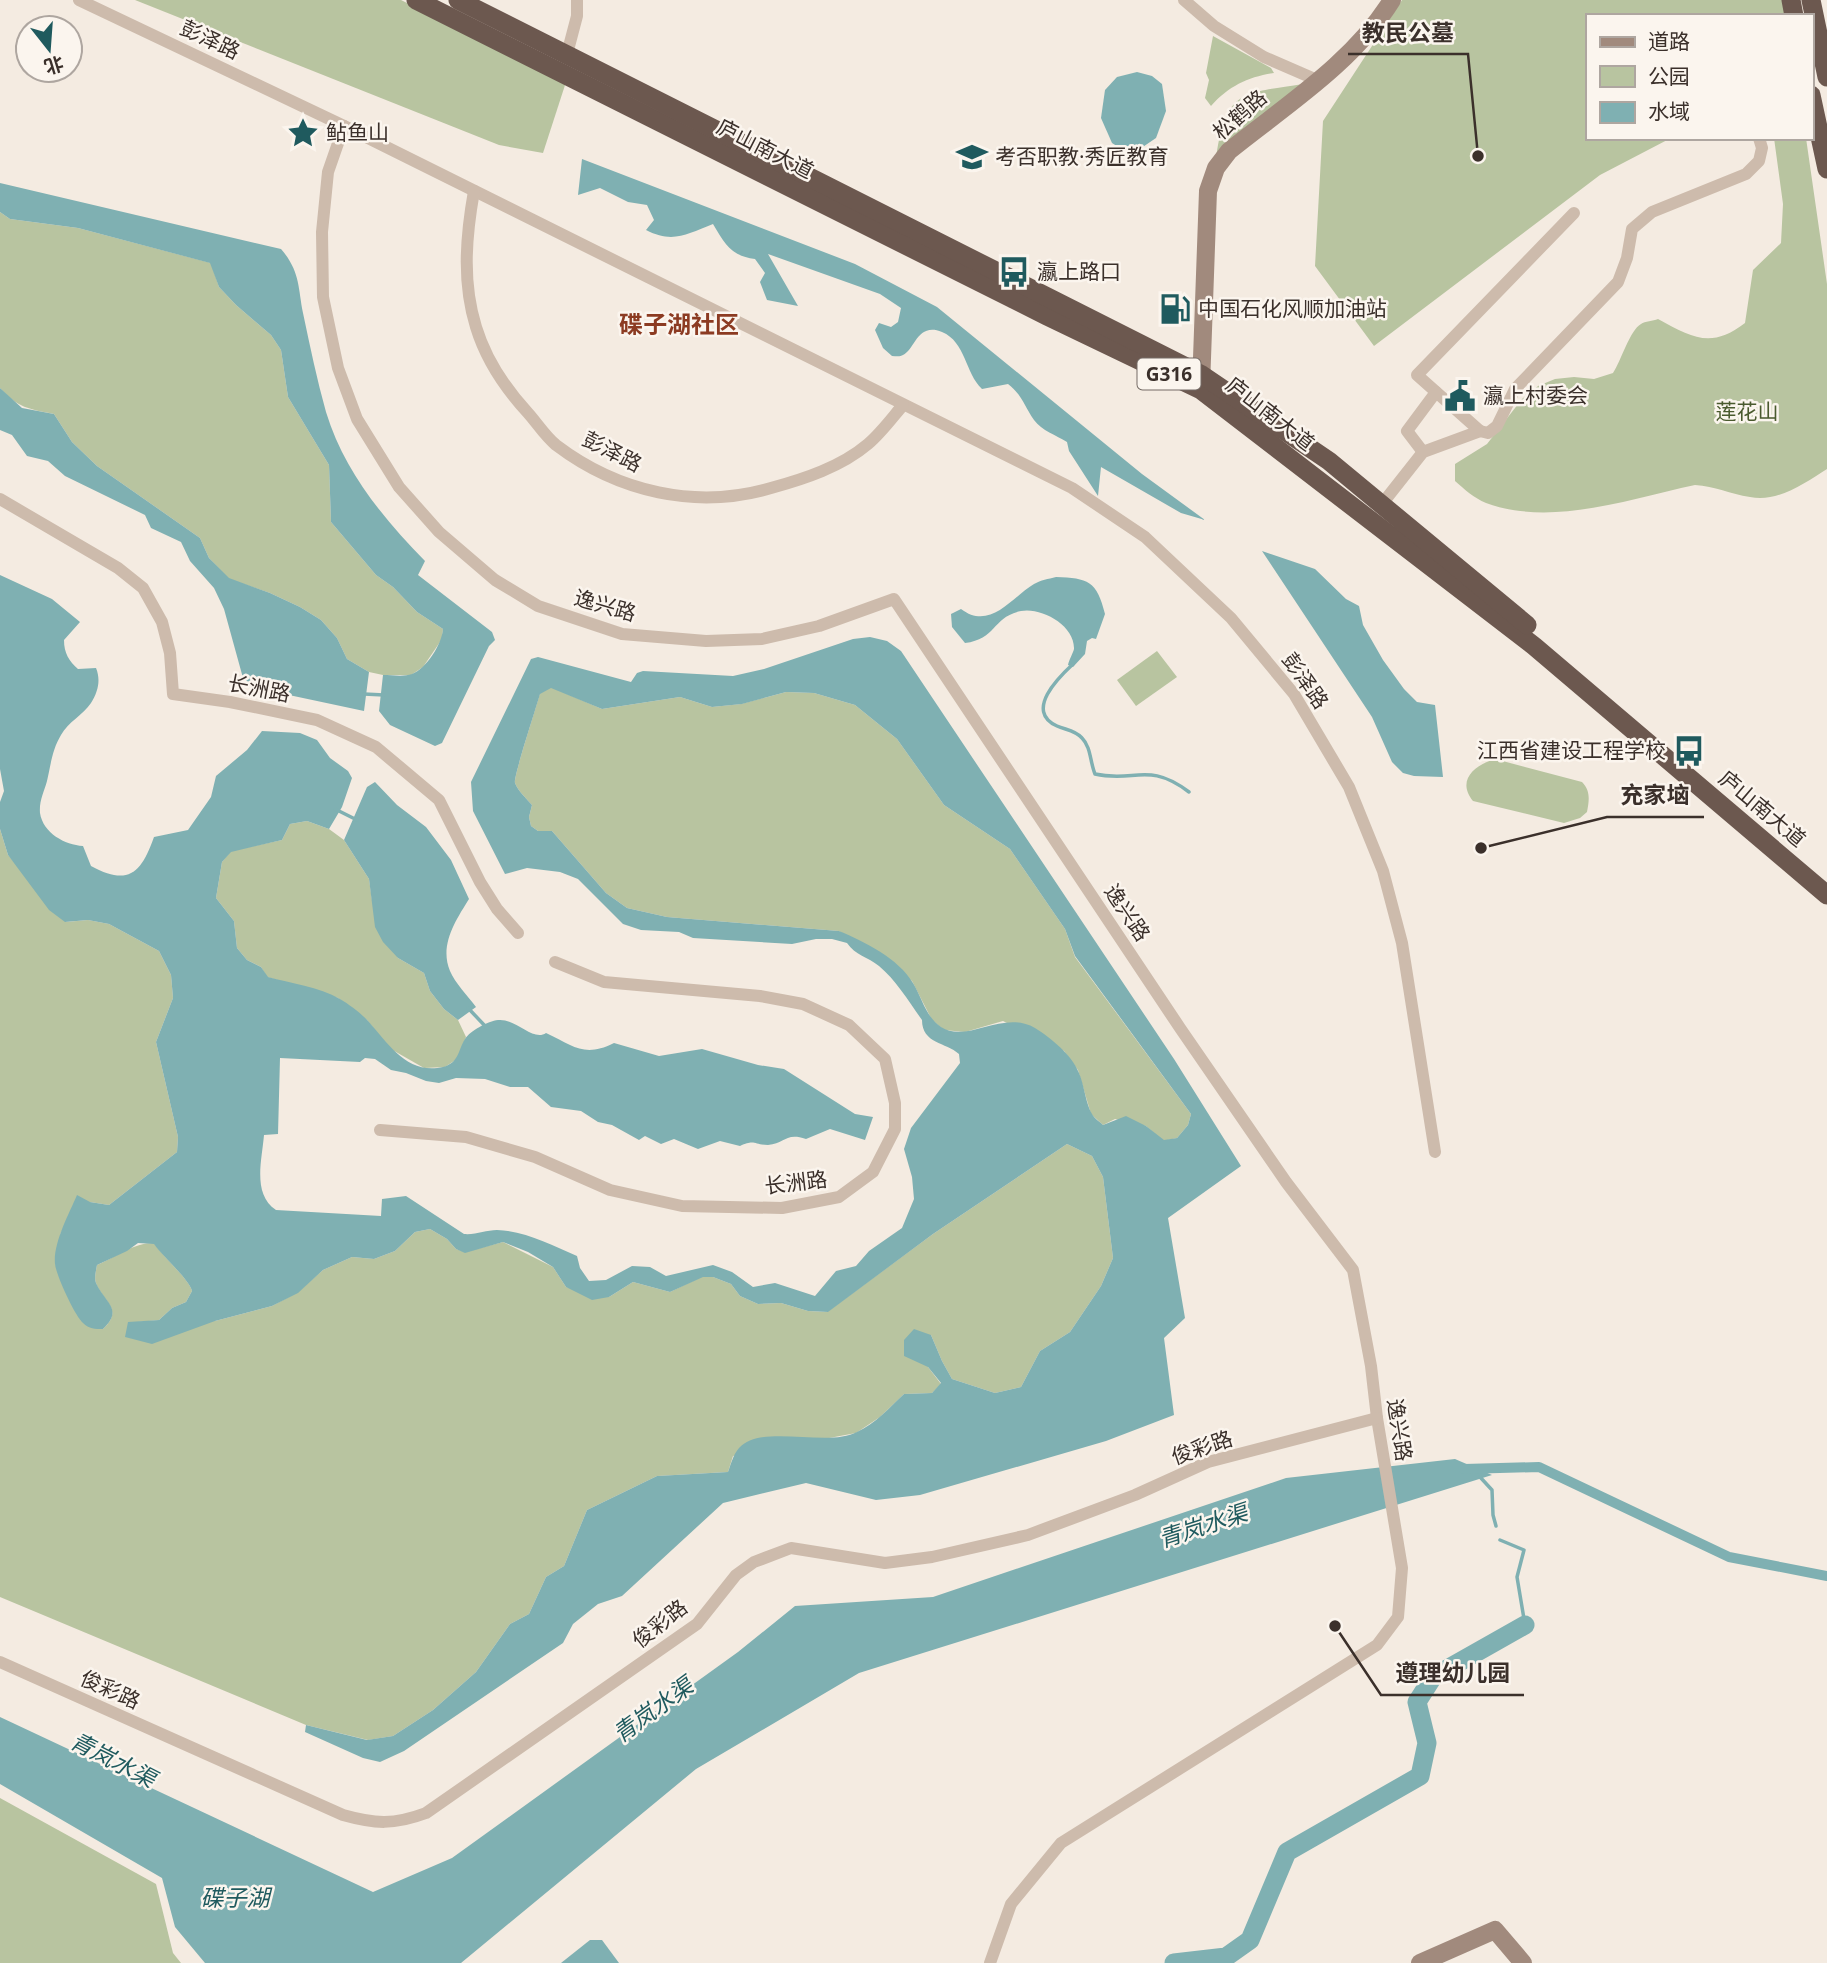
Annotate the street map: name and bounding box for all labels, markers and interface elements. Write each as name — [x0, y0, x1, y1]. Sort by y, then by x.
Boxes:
callout: 教民公墓 — [1348, 10, 1468, 54]
street label: 彭泽路 — [176, 13, 245, 65]
north arrow — [14, 14, 84, 84]
legend — [1586, 14, 1813, 140]
text: 教民公墓 — [1362, 16, 1454, 48]
text: 道路 — [1648, 27, 1690, 55]
text: 北 — [41, 50, 67, 80]
text: 公园 — [1648, 62, 1690, 90]
street label: 松鹤路 — [1206, 83, 1272, 145]
text: 水域 — [1648, 97, 1690, 125]
street label: 庐山南大道 — [712, 112, 819, 184]
place icon: 鲇鱼山 — [286, 116, 320, 150]
place label: 鲇鱼山 — [326, 118, 389, 146]
school or university icon: 考否职教·秀匠教育 — [955, 140, 989, 174]
place label: 考否职教·秀匠教育 — [995, 142, 1169, 170]
bus stop icon: 瀛上路口 — [997, 255, 1031, 289]
place label: 瀛上路口 — [1037, 257, 1121, 285]
fuel station icon: 中国石化风顺加油站 — [1158, 292, 1192, 326]
place label: 中国石化风顺加油站 — [1198, 294, 1387, 322]
district label: 碟子湖社区 — [619, 307, 739, 340]
road number: G316 — [1138, 358, 1200, 390]
street label: 庐山南大道 — [1221, 370, 1321, 457]
public building icon: 瀛上村委会 — [1443, 379, 1477, 413]
place label: 瀛上村委会 — [1483, 381, 1588, 409]
park label: 莲花山 — [1716, 397, 1779, 425]
street label: 彭泽路 — [578, 424, 647, 478]
street label: 逸兴路 — [571, 583, 639, 627]
street label: 彭泽路 — [1276, 647, 1335, 714]
street label: 长洲路 — [226, 668, 293, 708]
bus stop icon: 江西省建设工程学校 — [1672, 734, 1706, 768]
place label: 江西省建设工程学校 — [1477, 736, 1666, 764]
street label: 庐山南大道 — [1713, 764, 1812, 853]
callout: 充家垴 — [1607, 773, 1704, 817]
text: 充家垴 — [1621, 778, 1690, 810]
street label: 逸兴路 — [1099, 878, 1157, 946]
street label: 长洲路 — [763, 1164, 829, 1200]
street label: 逸兴路 — [1381, 1397, 1419, 1463]
street label: 俊彩路 — [1167, 1424, 1236, 1471]
water label: 青岚水渠 — [1154, 1495, 1254, 1554]
street label: 俊彩路 — [626, 1593, 693, 1654]
callout: 遵理幼儿园 — [1381, 1651, 1524, 1695]
text: 遵理幼儿园 — [1396, 1656, 1511, 1688]
street label: 俊彩路 — [76, 1663, 145, 1715]
water label: 青岚水渠 — [606, 1667, 701, 1749]
water label: 青岚水渠 — [65, 1724, 164, 1796]
water label: 碟子湖 — [201, 1881, 273, 1913]

